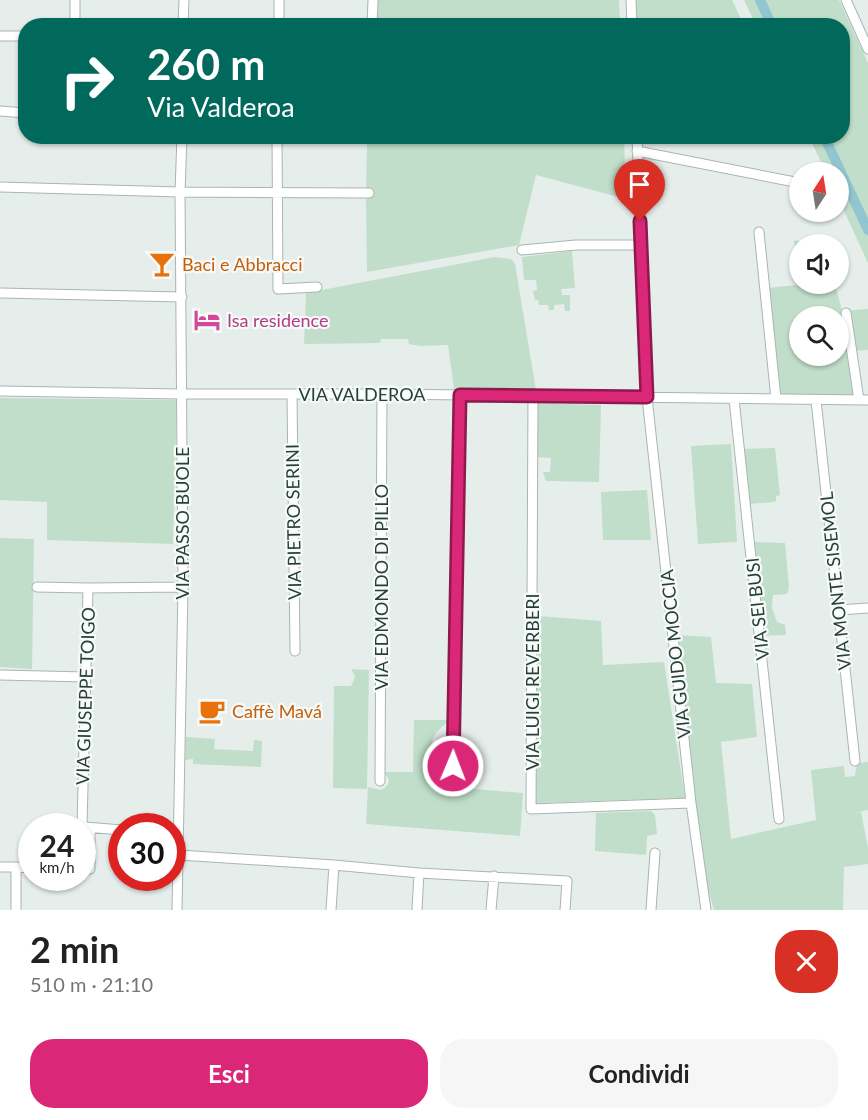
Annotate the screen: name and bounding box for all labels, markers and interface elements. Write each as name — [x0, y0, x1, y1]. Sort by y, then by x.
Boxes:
text: 260 m — [147, 39, 265, 89]
icon: right — [48, 42, 126, 120]
text: Via Valderoa — [147, 90, 295, 123]
pin — [614, 159, 665, 221]
north arrow — [789, 162, 849, 222]
map controls — [789, 162, 849, 366]
icon: arrive — [623, 168, 656, 201]
button: sound — [789, 234, 849, 294]
bar icon: Baci e Abbracci — [147, 249, 177, 279]
place label: Baci e Abbracci — [182, 253, 302, 275]
hotel icon: Isa residence — [192, 305, 222, 335]
button: search — [789, 306, 849, 366]
place label: Isa residence — [227, 309, 329, 331]
street label: VIA VALDEROA — [299, 383, 426, 405]
street label: VIA PIETRO SERINI — [281, 444, 305, 600]
street label: VIA PASSO BUOLE — [171, 447, 193, 599]
street label: VIA EDMONDO DI PILLO — [370, 484, 392, 690]
street label: VIA MONTE SISEMOL — [815, 491, 855, 671]
street label: VIA SEI BUSI — [741, 557, 773, 661]
street label: VIA GUIDO MOCCIA — [655, 568, 695, 740]
street label: VIA LUIGI REVERBERI — [521, 593, 543, 771]
street label: VIA GIUSEPPE TOIGO — [71, 607, 99, 785]
cafe icon: Caffè Mavá — [197, 696, 227, 726]
place label: Caffè Mavá — [232, 700, 322, 722]
position arrow — [421, 734, 485, 798]
speed limit sign: 30 — [108, 813, 186, 891]
text: 24 — [40, 827, 74, 863]
text: km/h — [39, 858, 75, 876]
text: 2 min — [30, 927, 119, 971]
button: close — [775, 930, 838, 993]
text: 510 m · 21:10 — [30, 972, 153, 996]
button: Esci — [30, 1039, 428, 1108]
button: Condividi — [440, 1039, 838, 1108]

